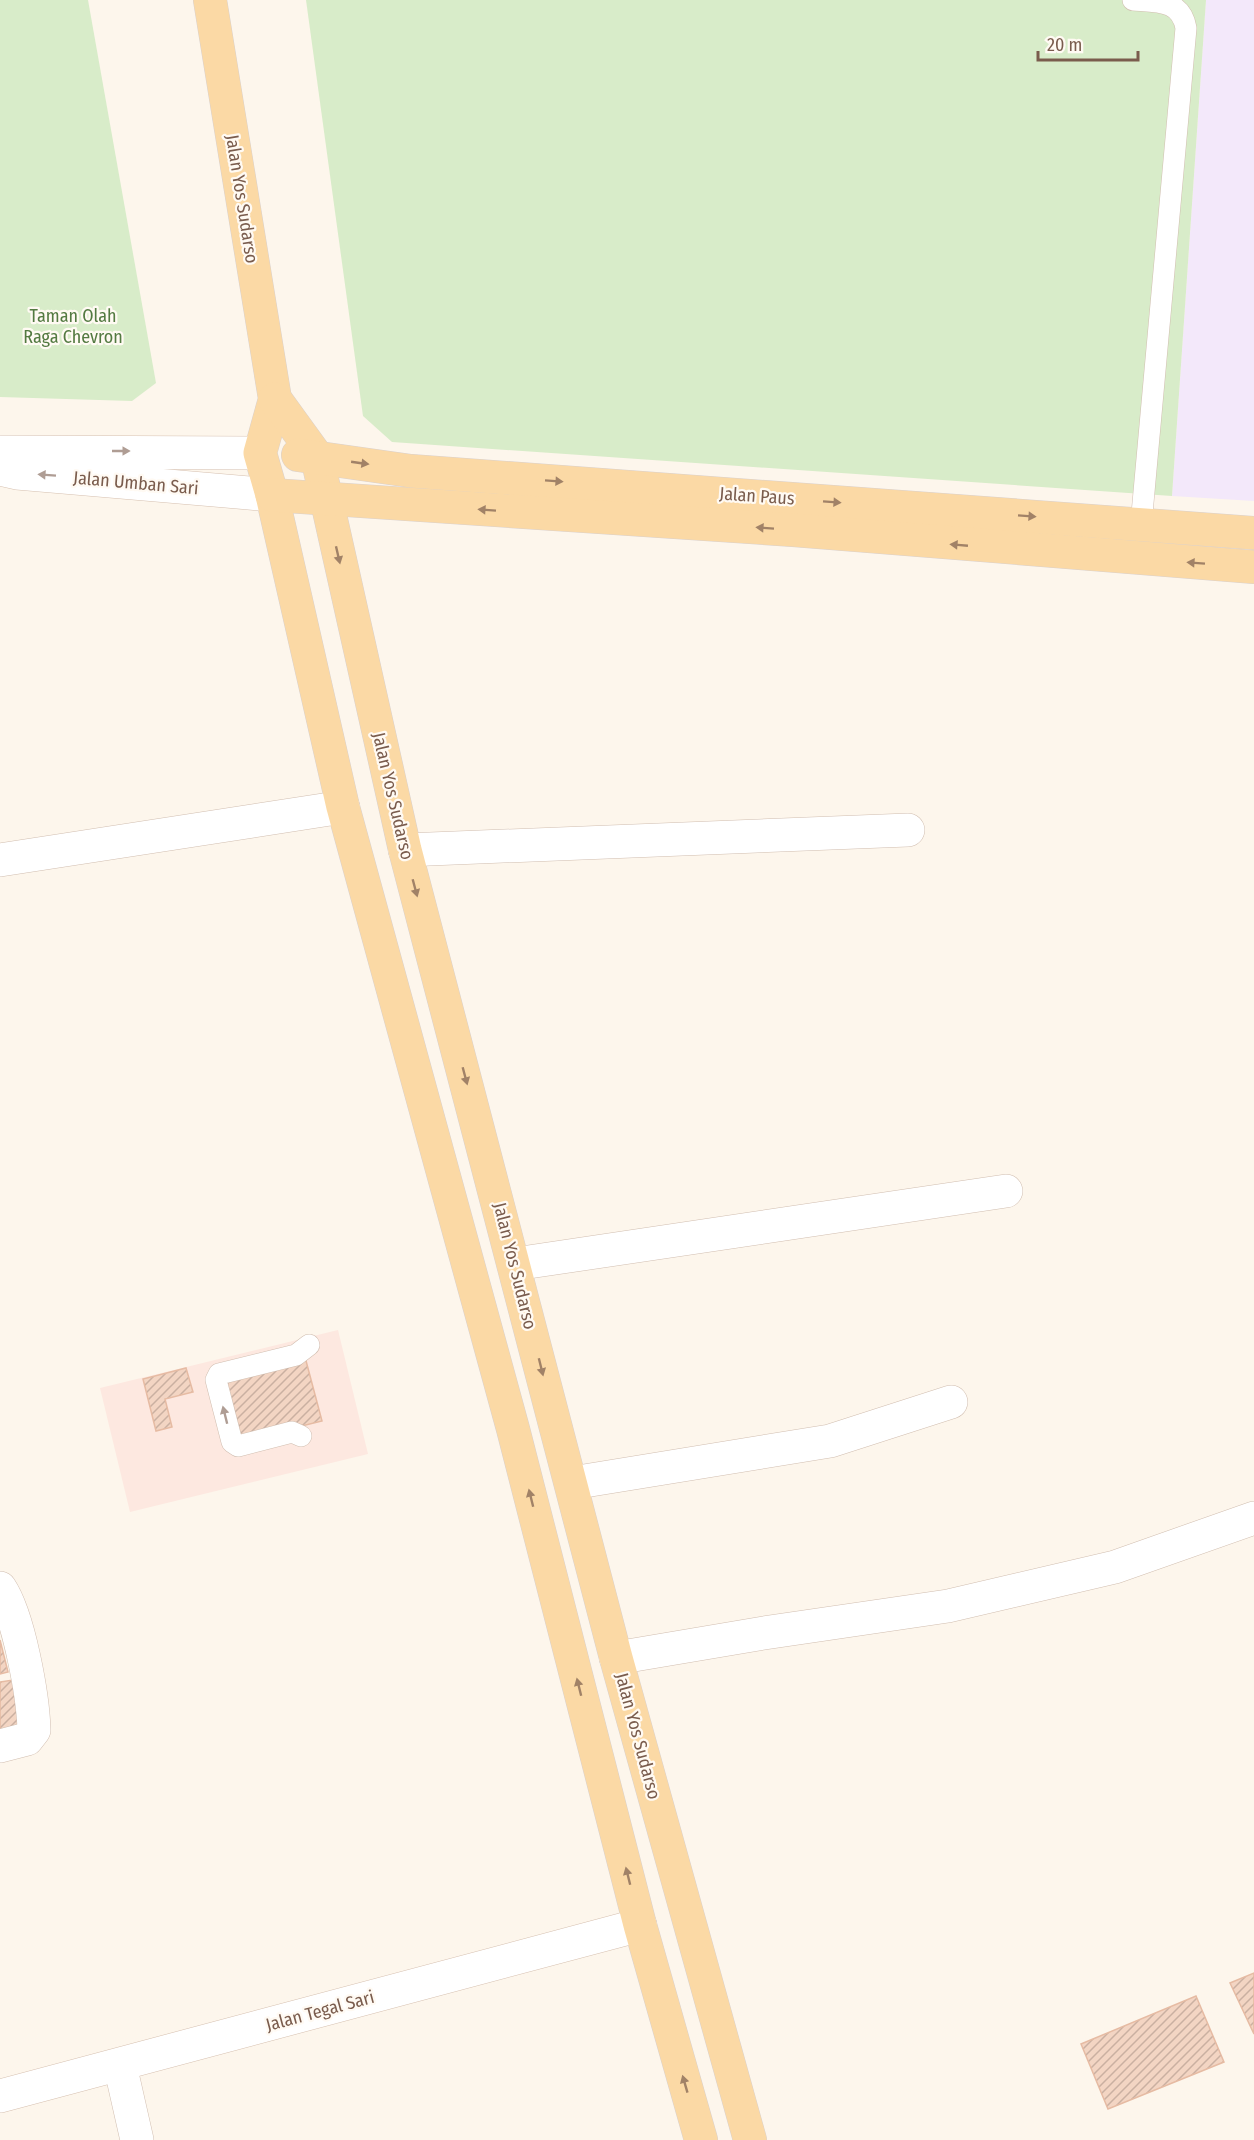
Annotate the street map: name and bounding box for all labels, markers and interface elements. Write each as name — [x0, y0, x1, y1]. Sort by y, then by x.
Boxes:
scale bar — [1038, 24, 1138, 62]
text: 20 m — [1047, 34, 1082, 56]
street label: Jalan Yos Sudarso — [221, 133, 263, 265]
park label: Taman Olah Raga Chevron — [23, 305, 123, 348]
one-way arrow — [112, 446, 131, 456]
one-way arrow — [351, 459, 370, 468]
street label: Jalan Umban Sari — [72, 467, 200, 499]
one-way arrow — [37, 470, 56, 480]
one-way arrow — [545, 476, 564, 486]
street label: Jalan Paus — [719, 482, 796, 510]
one-way arrow — [823, 497, 842, 507]
one-way arrow — [477, 505, 496, 515]
one-way arrow — [1017, 511, 1036, 521]
one-way arrow — [756, 524, 775, 533]
one-way arrow — [950, 540, 969, 549]
one-way arrow — [333, 546, 343, 564]
one-way arrow — [1186, 559, 1205, 568]
street label: Jalan Yos Sudarso — [368, 730, 418, 862]
one-way arrow — [411, 879, 421, 897]
one-way arrow — [461, 1067, 471, 1085]
street label: Jalan Yos Sudarso — [489, 1200, 541, 1332]
one-way arrow — [536, 1358, 546, 1376]
one-way arrow — [220, 1406, 229, 1424]
one-way arrow — [525, 1489, 535, 1507]
street label: Jalan Yos Sudarso — [611, 1670, 665, 1802]
one-way arrow — [574, 1677, 584, 1696]
one-way arrow — [622, 1866, 632, 1885]
street label: Jalan Tegal Sari — [263, 1986, 377, 2036]
one-way arrow — [680, 2075, 689, 2093]

